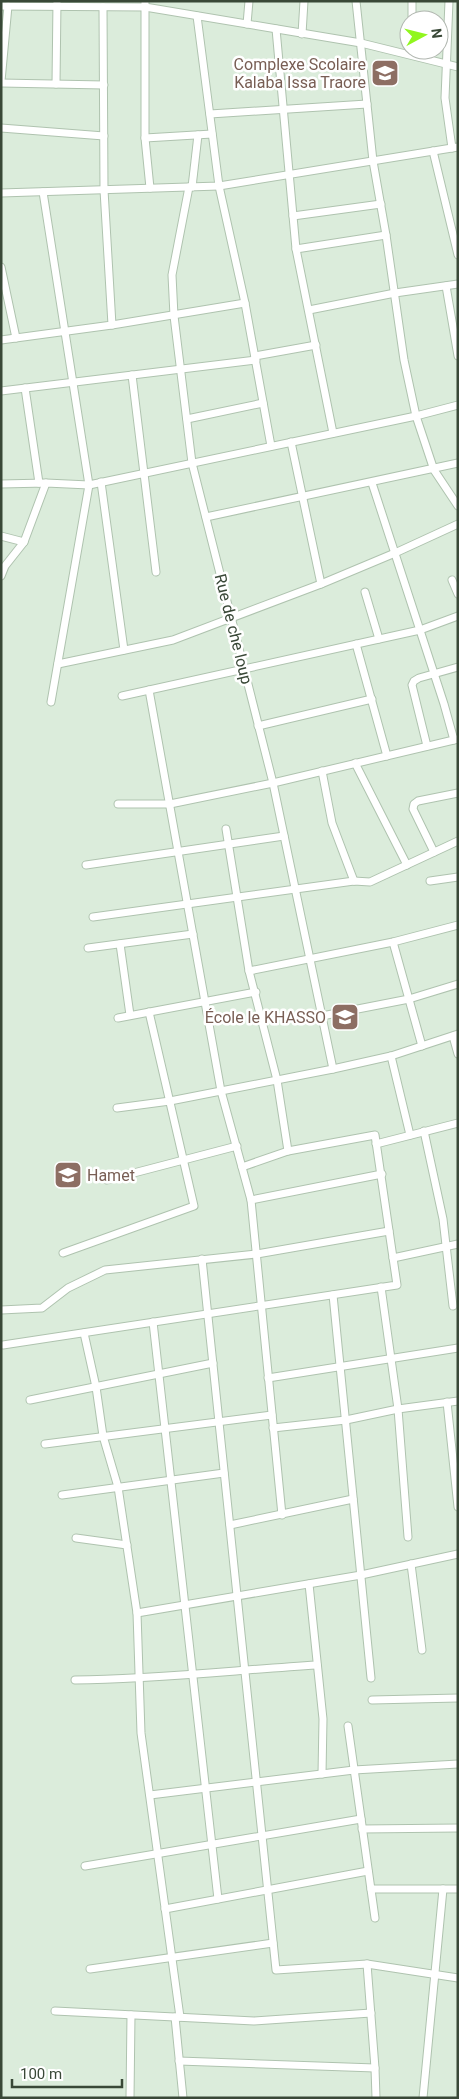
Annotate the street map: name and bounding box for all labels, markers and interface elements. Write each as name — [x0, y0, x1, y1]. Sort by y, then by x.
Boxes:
north arrow — [399, 10, 449, 60]
text: N — [428, 28, 445, 39]
place label: Complexe Scolaire Kalaba Issa Traore — [234, 55, 366, 92]
school or university icon: Complexe Scolaire Kalaba Issa Traore — [370, 58, 400, 88]
street label: Rue de che loup — [211, 572, 256, 686]
school or university icon: École le KHASSO — [330, 1002, 360, 1032]
place label: École le KHASSO — [205, 1008, 326, 1027]
school or university icon: Hamet — [53, 1160, 83, 1190]
place label: Hamet — [87, 1166, 135, 1185]
scale bar — [12, 2056, 122, 2088]
text: 100 m — [20, 2065, 62, 2083]

